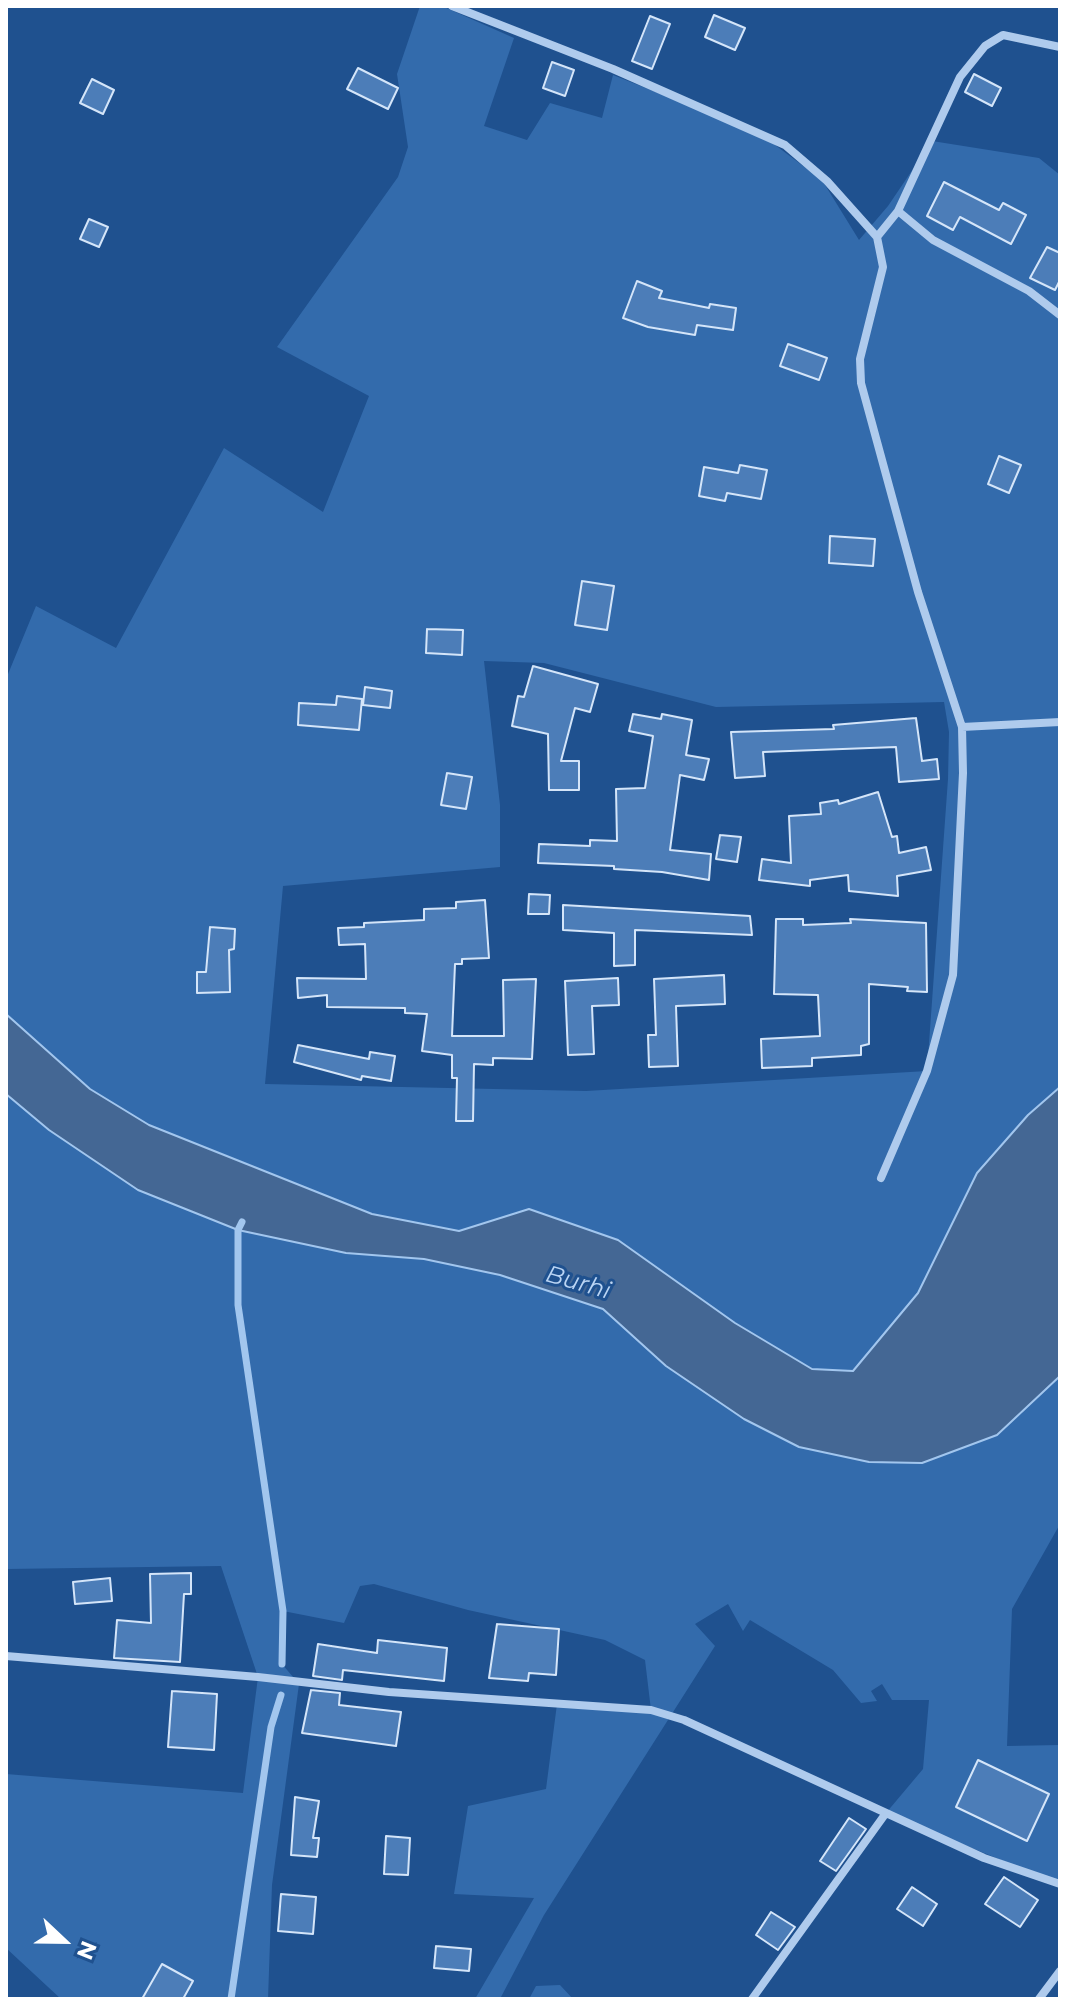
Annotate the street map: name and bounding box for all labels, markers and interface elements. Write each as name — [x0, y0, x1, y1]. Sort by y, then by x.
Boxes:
water label: Burhi — [542, 1260, 614, 1306]
north arrow — [24, 1901, 104, 1981]
text: N — [71, 1937, 103, 1963]

